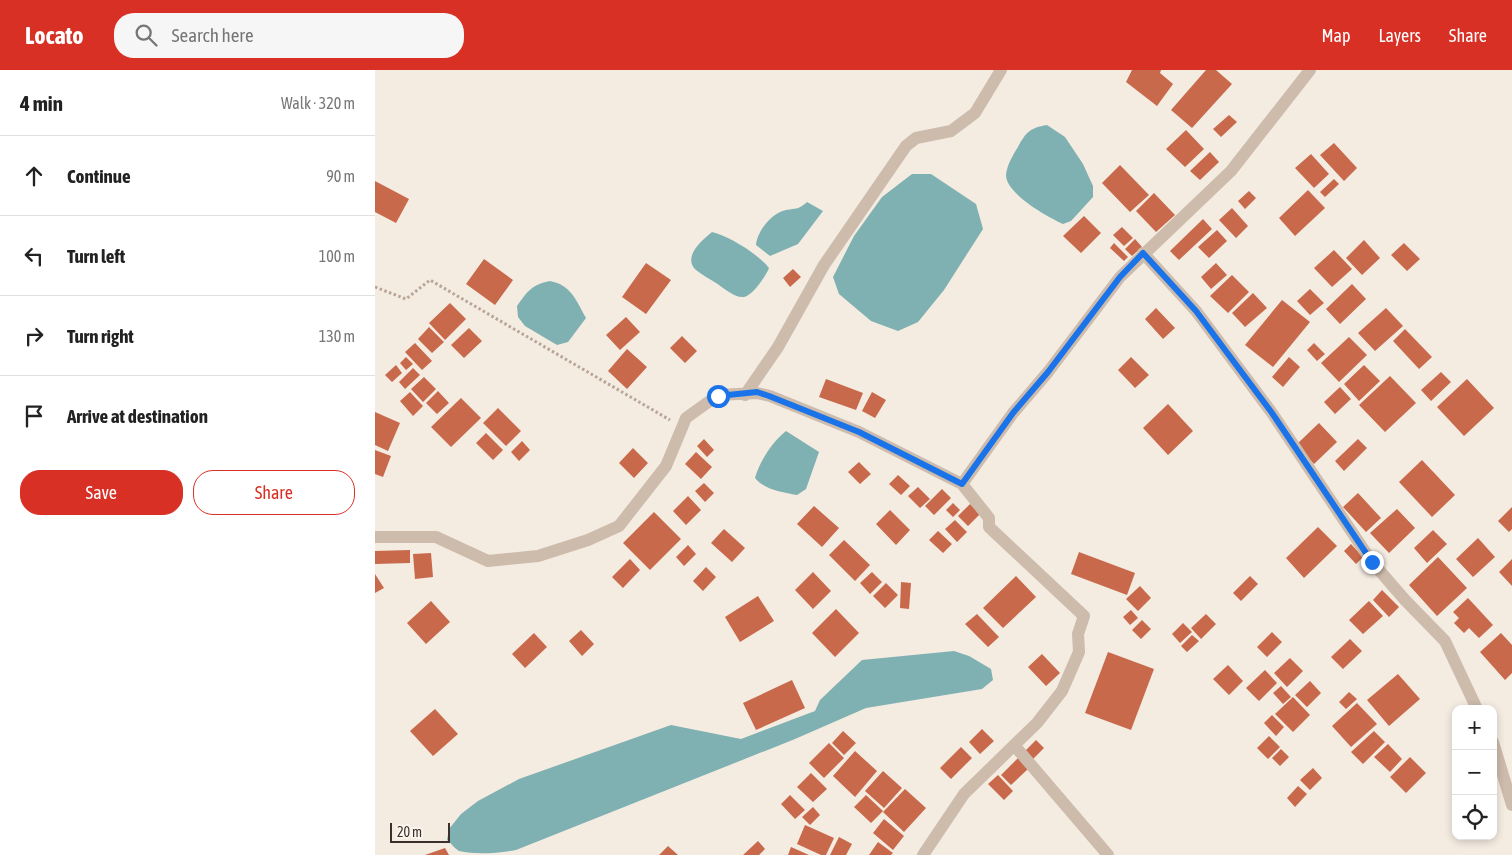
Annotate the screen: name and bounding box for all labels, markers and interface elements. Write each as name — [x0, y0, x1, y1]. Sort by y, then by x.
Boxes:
search box — [114, 13, 464, 58]
icon: search — [132, 21, 160, 49]
text: Locato — [25, 22, 84, 49]
text: Search here — [172, 24, 254, 46]
text: Map — [1321, 25, 1350, 46]
text: Layers — [1378, 25, 1421, 46]
text: Share — [1449, 25, 1487, 46]
text: 4 min — [20, 91, 63, 115]
text: Walk · 320 m — [281, 94, 355, 112]
icon: ahead — [20, 162, 48, 190]
text: Continue — [67, 165, 131, 187]
text: 90 m — [326, 167, 355, 185]
icon: left — [20, 242, 48, 270]
text: Turn left — [67, 245, 125, 267]
text: 100 m — [319, 247, 355, 265]
icon: right — [20, 322, 48, 350]
text: Turn right — [67, 325, 134, 347]
text: 130 m — [319, 327, 355, 345]
route start — [707, 385, 730, 408]
icon: arrive — [20, 402, 48, 430]
text: Arrive at destination — [67, 405, 208, 427]
button: Save — [20, 470, 183, 515]
button: Share — [193, 470, 355, 515]
route end — [1361, 551, 1384, 574]
map controls — [1452, 705, 1497, 840]
button: + — [1452, 705, 1497, 750]
button: − — [1452, 750, 1497, 795]
button: locate — [1452, 795, 1497, 840]
scale bar — [390, 820, 450, 843]
text: 20 m — [397, 824, 422, 840]

